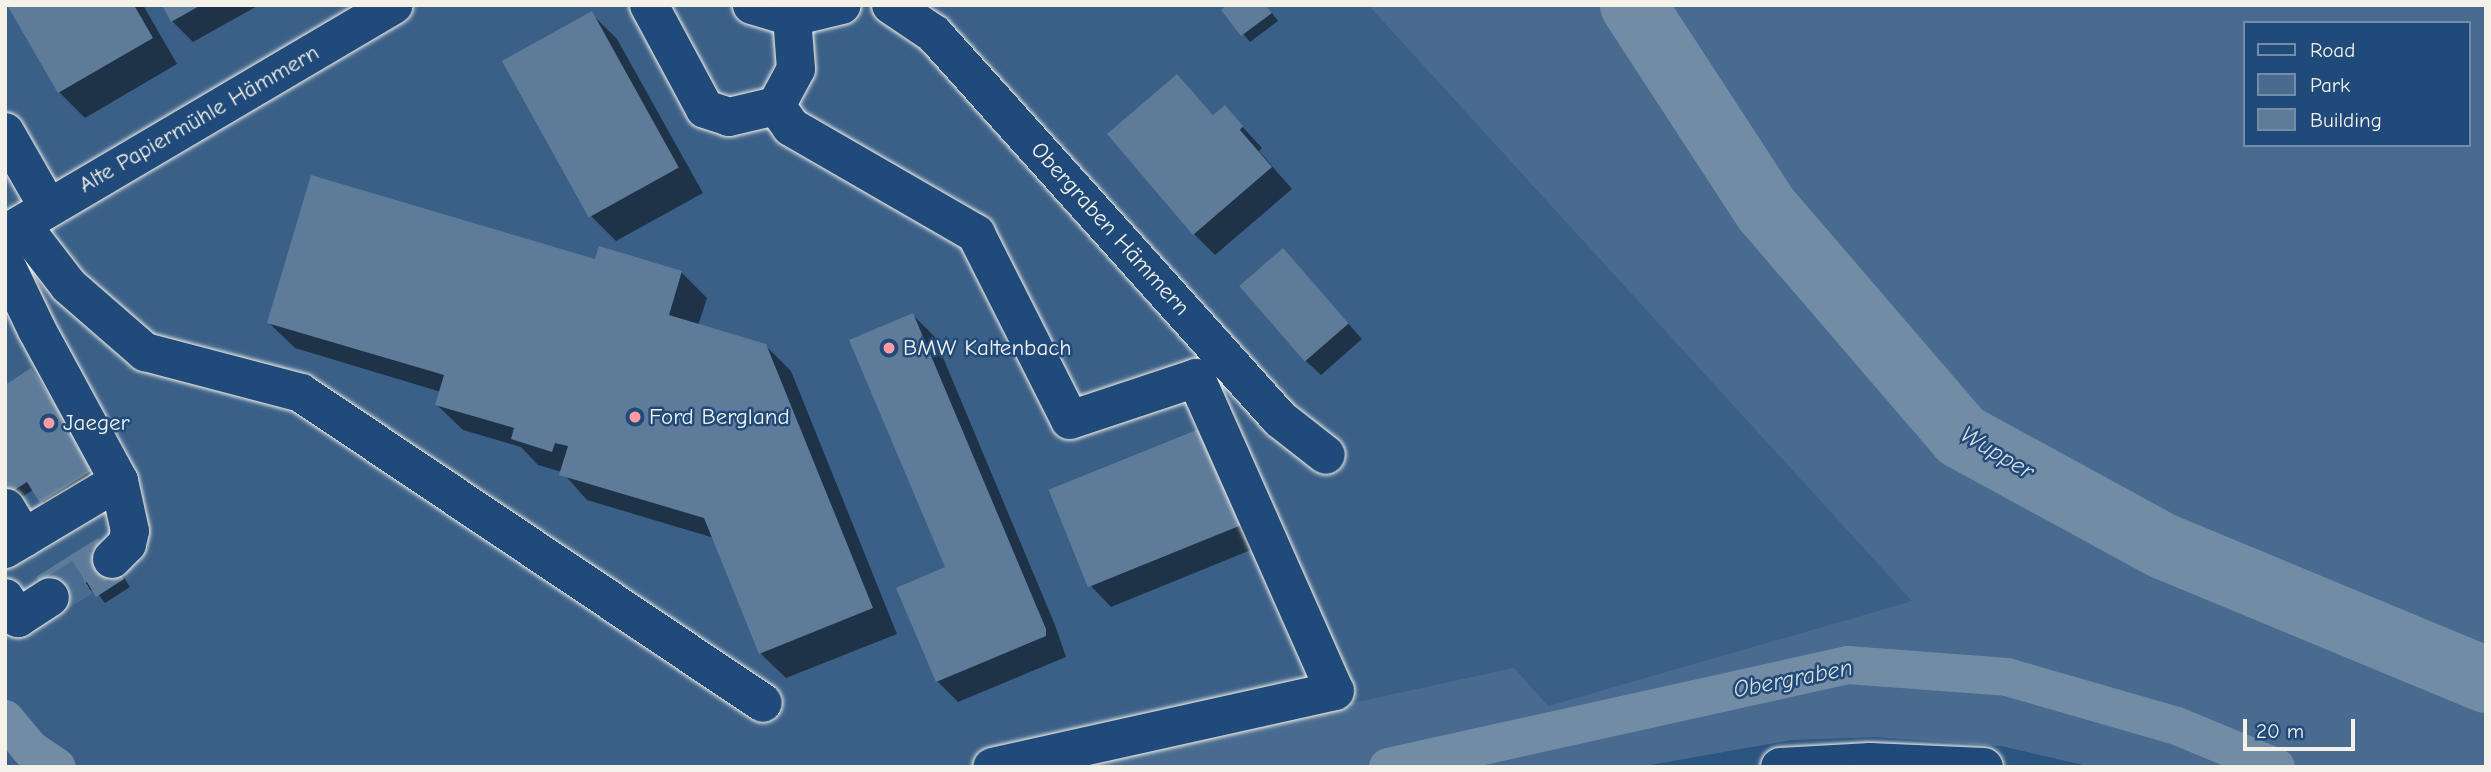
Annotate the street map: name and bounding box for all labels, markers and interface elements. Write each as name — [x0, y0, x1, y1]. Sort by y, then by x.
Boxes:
legend — [2242, 21, 2470, 147]
text: Road — [2310, 38, 2355, 62]
street label: Alte Papiermühle Hämmern — [74, 39, 324, 199]
text: Park — [2310, 73, 2350, 97]
text: Building — [2310, 108, 2382, 132]
street label: Obergraben Hämmern — [1025, 137, 1195, 321]
place label: BMW Kaltenbach — [903, 334, 1072, 362]
marker: BMW Kaltenbach — [881, 340, 897, 356]
place label: Ford Bergland — [649, 403, 790, 431]
place label: Jaeger — [63, 409, 130, 437]
marker: Ford Bergland — [627, 409, 643, 425]
marker: Jaeger — [41, 415, 57, 431]
water label: Wupper — [1955, 420, 2039, 486]
water label: Obergraben — [1731, 653, 1855, 705]
scale bar — [2246, 706, 2358, 750]
text: 20 m — [2256, 719, 2304, 743]

